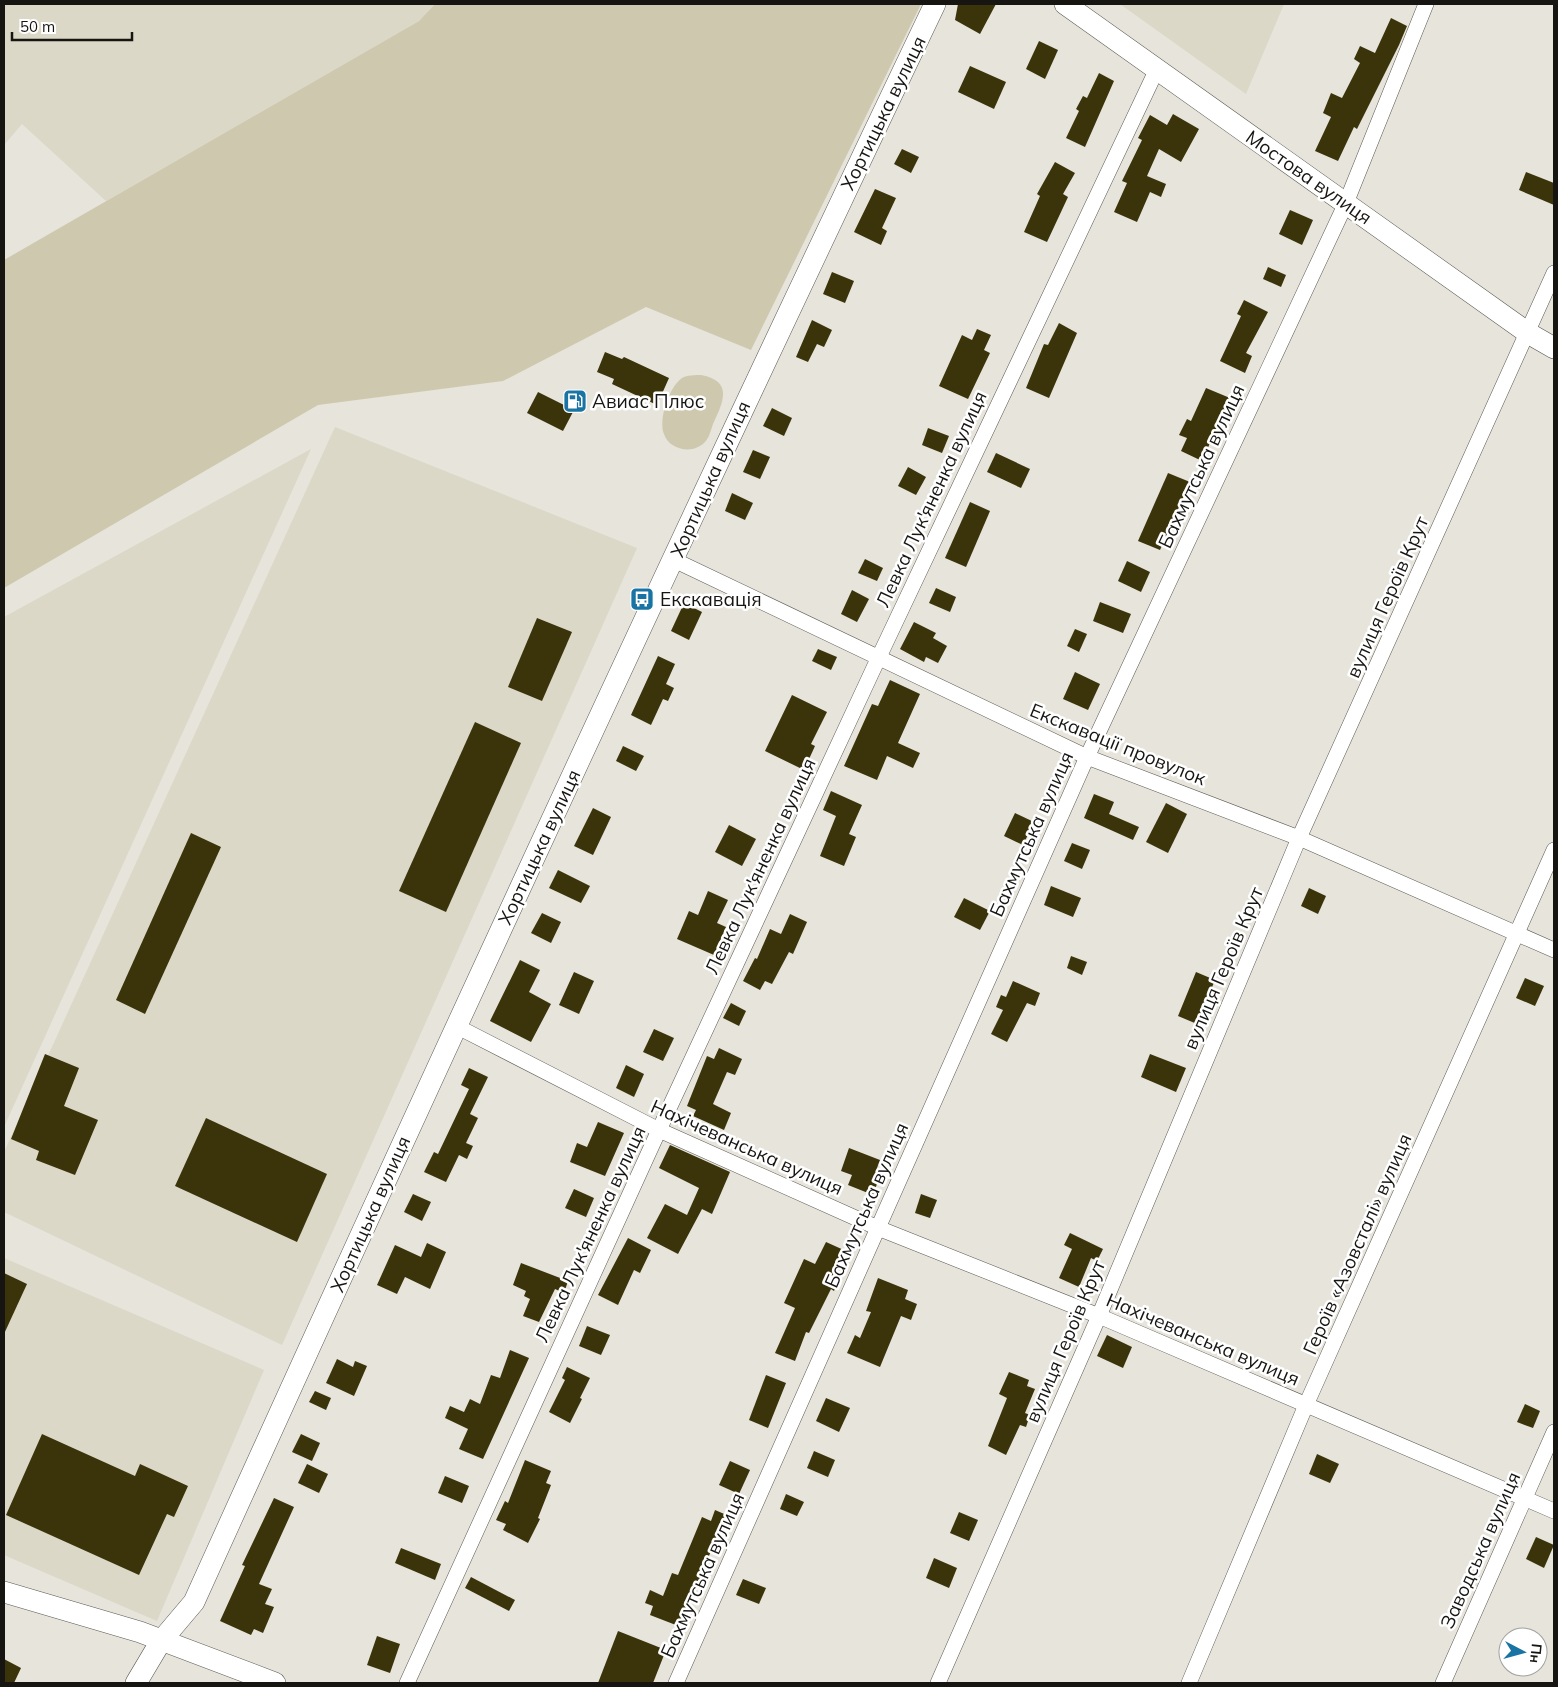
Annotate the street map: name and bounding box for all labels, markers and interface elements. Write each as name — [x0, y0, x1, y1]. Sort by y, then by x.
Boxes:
scale bar — [12, 10, 132, 42]
text: 50 m — [20, 17, 55, 36]
street label: Хортицька вулиця — [835, 32, 931, 194]
street label: Мостова вулиця — [1241, 125, 1377, 229]
street label: Бахмутська вулиця — [1152, 380, 1250, 552]
street label: Левка Лук'яненка вулиця — [870, 387, 992, 611]
fuel station icon: Авиас Плюс — [562, 388, 588, 414]
place label: Авиас Плюс — [592, 389, 704, 413]
street label: Хортицька вулиця — [665, 397, 755, 561]
street label: вулиця Героїв Крут — [1341, 512, 1434, 682]
bus stop icon: Екскавація — [629, 586, 655, 612]
place label: Екскавація — [660, 587, 762, 611]
street label: Екскавації провулок — [1027, 698, 1210, 791]
street label: Бахмутська вулиця — [984, 748, 1078, 920]
street label: Левка Лук'яненка вулиця — [699, 754, 821, 978]
street label: Хортицька вулиця — [493, 766, 585, 928]
street label: вулиця Героїв Крут — [1178, 883, 1268, 1053]
street label: Нахічеванська вулиця — [647, 1094, 847, 1200]
street label: Бахмутська вулиця — [819, 1119, 913, 1291]
street label: Левка Лук'яненка вулиця — [529, 1122, 651, 1346]
street label: Героїв «Азовсталі» вулиця — [1297, 1130, 1417, 1358]
street label: Хортицька вулиця — [325, 1132, 415, 1296]
street label: вулиця Героїв Крут — [1020, 1256, 1110, 1426]
street label: Нахічеванська вулиця — [1103, 1287, 1303, 1391]
street label: Заводська вулиця — [1435, 1468, 1525, 1632]
street label: Бахмутська вулиця — [655, 1489, 749, 1661]
north arrow — [1498, 1627, 1548, 1677]
text: Пн — [1526, 1643, 1546, 1664]

